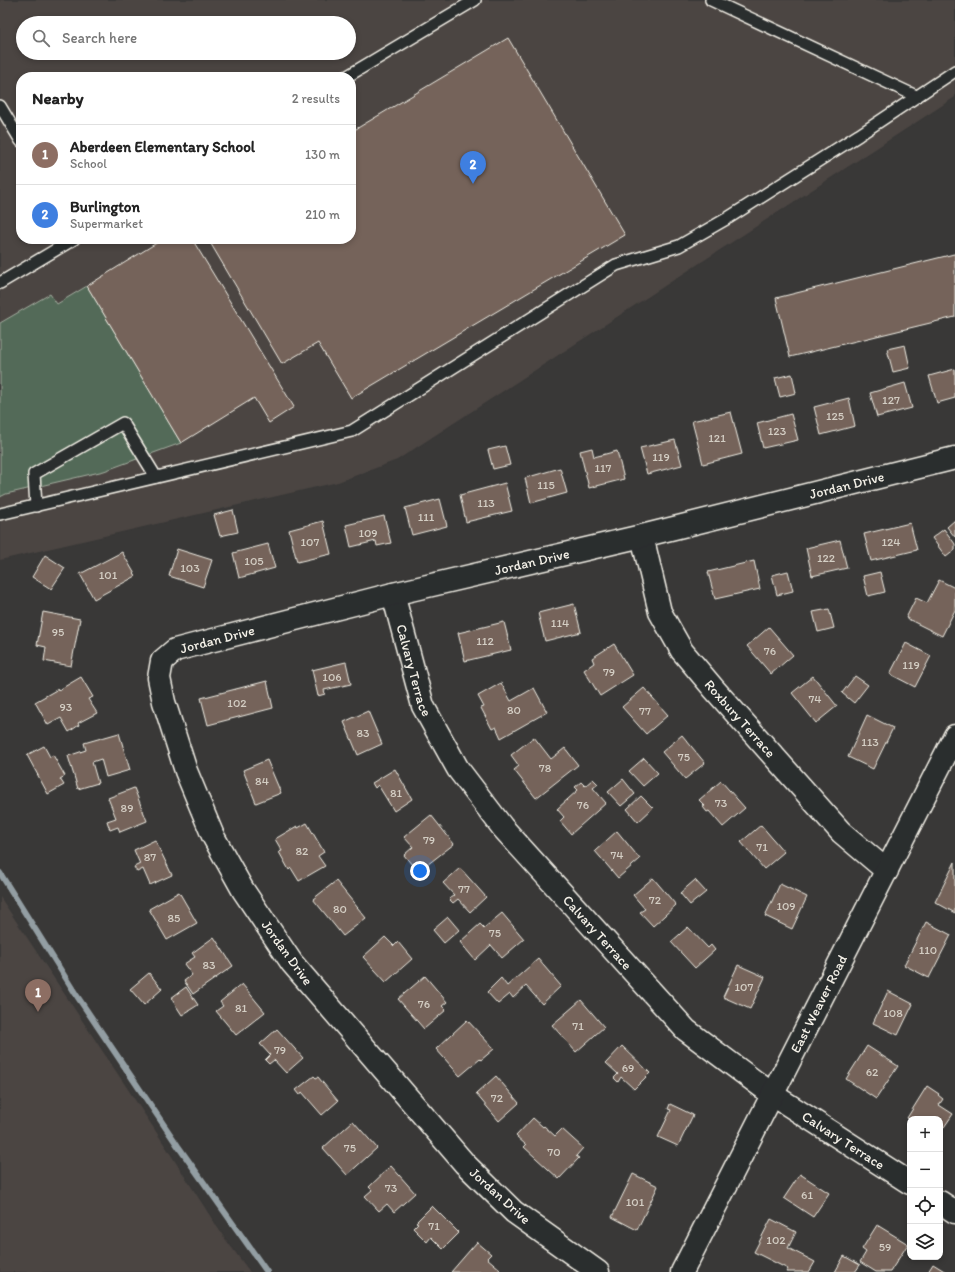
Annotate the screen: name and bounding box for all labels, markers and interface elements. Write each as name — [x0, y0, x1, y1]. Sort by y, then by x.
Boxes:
search box — [16, 16, 356, 60]
icon: search — [30, 27, 52, 49]
text: Search here — [62, 29, 137, 47]
text: Nearby — [32, 88, 84, 108]
text: 2 results — [292, 91, 340, 106]
text: Aberdeen Elementary School — [70, 138, 255, 156]
text: 1 — [42, 147, 48, 162]
text: 130 m — [305, 147, 340, 162]
pin: 2 — [460, 151, 486, 184]
text: School — [70, 156, 107, 171]
text: Burlington — [70, 198, 140, 216]
text: 2 — [42, 207, 48, 222]
text: 210 m — [305, 207, 340, 222]
text: Supermarket — [70, 216, 143, 231]
house number: 127 — [882, 393, 900, 407]
house number: 125 — [826, 409, 844, 423]
house number: 123 — [768, 424, 787, 438]
house number: 121 — [708, 431, 726, 445]
house number: 119 — [652, 450, 670, 464]
house number: 117 — [594, 461, 612, 475]
street label: Jordan Drive — [808, 467, 886, 502]
house number: 115 — [537, 478, 555, 492]
house number: 113 — [477, 496, 495, 510]
house number: 111 — [418, 510, 435, 524]
house number: 109 — [358, 526, 378, 540]
house number: 107 — [301, 535, 319, 549]
house number: 124 — [881, 535, 901, 549]
street label: Jordan Drive — [493, 545, 571, 579]
house number: 122 — [817, 551, 836, 565]
house number: 105 — [244, 554, 264, 568]
house number: 103 — [180, 561, 200, 575]
house number: 101 — [99, 568, 118, 582]
house number: 114 — [551, 616, 569, 630]
street label: Jordan Drive — [178, 621, 257, 657]
street label: Calvary Terrace — [393, 622, 436, 720]
house number: 95 — [52, 625, 64, 639]
house number: 112 — [476, 634, 494, 648]
house number: 76 — [764, 644, 776, 658]
house number: 119 — [902, 658, 920, 672]
house number: 79 — [603, 665, 615, 679]
house number: 106 — [322, 670, 342, 684]
street label: Roxbury Terrace — [701, 676, 780, 761]
house number: 74 — [808, 692, 822, 706]
house number: 102 — [227, 696, 247, 710]
house number: 93 — [60, 700, 73, 714]
house number: 80 — [507, 703, 521, 717]
house number: 77 — [639, 704, 651, 718]
house number: 83 — [356, 726, 370, 740]
house number: 113 — [861, 735, 879, 749]
house number: 75 — [678, 750, 690, 764]
house number: 78 — [539, 761, 552, 775]
house number: 84 — [255, 774, 269, 788]
house number: 81 — [390, 786, 402, 800]
house number: 73 — [715, 796, 728, 810]
house number: 76 — [577, 798, 589, 812]
house number: 89 — [121, 801, 133, 815]
house number: 79 — [423, 833, 435, 847]
house number: 71 — [756, 840, 768, 854]
house number: 82 — [296, 844, 309, 858]
house number: 74 — [610, 848, 624, 862]
house number: 87 — [144, 850, 156, 864]
your location — [410, 861, 430, 881]
house number: 77 — [458, 882, 470, 896]
street label: Calvary Terrace — [559, 891, 636, 973]
house number: 72 — [649, 893, 662, 907]
house number: 109 — [776, 899, 796, 913]
house number: 80 — [333, 902, 347, 916]
house number: 85 — [168, 911, 180, 925]
street label: Jordan Drive — [258, 917, 316, 989]
house number: 75 — [489, 926, 501, 940]
house number: 110 — [919, 943, 937, 957]
street label: East Weaver Road — [787, 951, 851, 1056]
house number: 83 — [202, 958, 216, 972]
pin: 1 — [25, 979, 51, 1012]
house number: 107 — [735, 980, 753, 994]
house number: 76 — [418, 997, 430, 1011]
house number: 81 — [235, 1001, 247, 1015]
house number: 108 — [883, 1006, 903, 1020]
house number: 71 — [572, 1019, 584, 1033]
house number: 79 — [274, 1043, 286, 1057]
house number: 69 — [622, 1061, 634, 1075]
house number: 62 — [866, 1065, 879, 1079]
house number: 72 — [491, 1091, 504, 1105]
street label: Calvary Terrace — [799, 1107, 888, 1173]
map controls — [907, 1116, 943, 1260]
button: + — [907, 1116, 943, 1152]
house number: 75 — [344, 1141, 356, 1155]
house number: 70 — [547, 1145, 561, 1159]
button: − — [907, 1152, 943, 1188]
street label: Jordan Drive — [466, 1164, 534, 1228]
house number: 73 — [385, 1181, 398, 1195]
house number: 61 — [801, 1188, 813, 1202]
button: locate — [907, 1188, 943, 1224]
house number: 101 — [626, 1195, 645, 1209]
house number: 71 — [428, 1219, 440, 1233]
button: layers — [907, 1224, 943, 1260]
house number: 102 — [766, 1233, 786, 1247]
house number: 59 — [879, 1240, 891, 1254]

